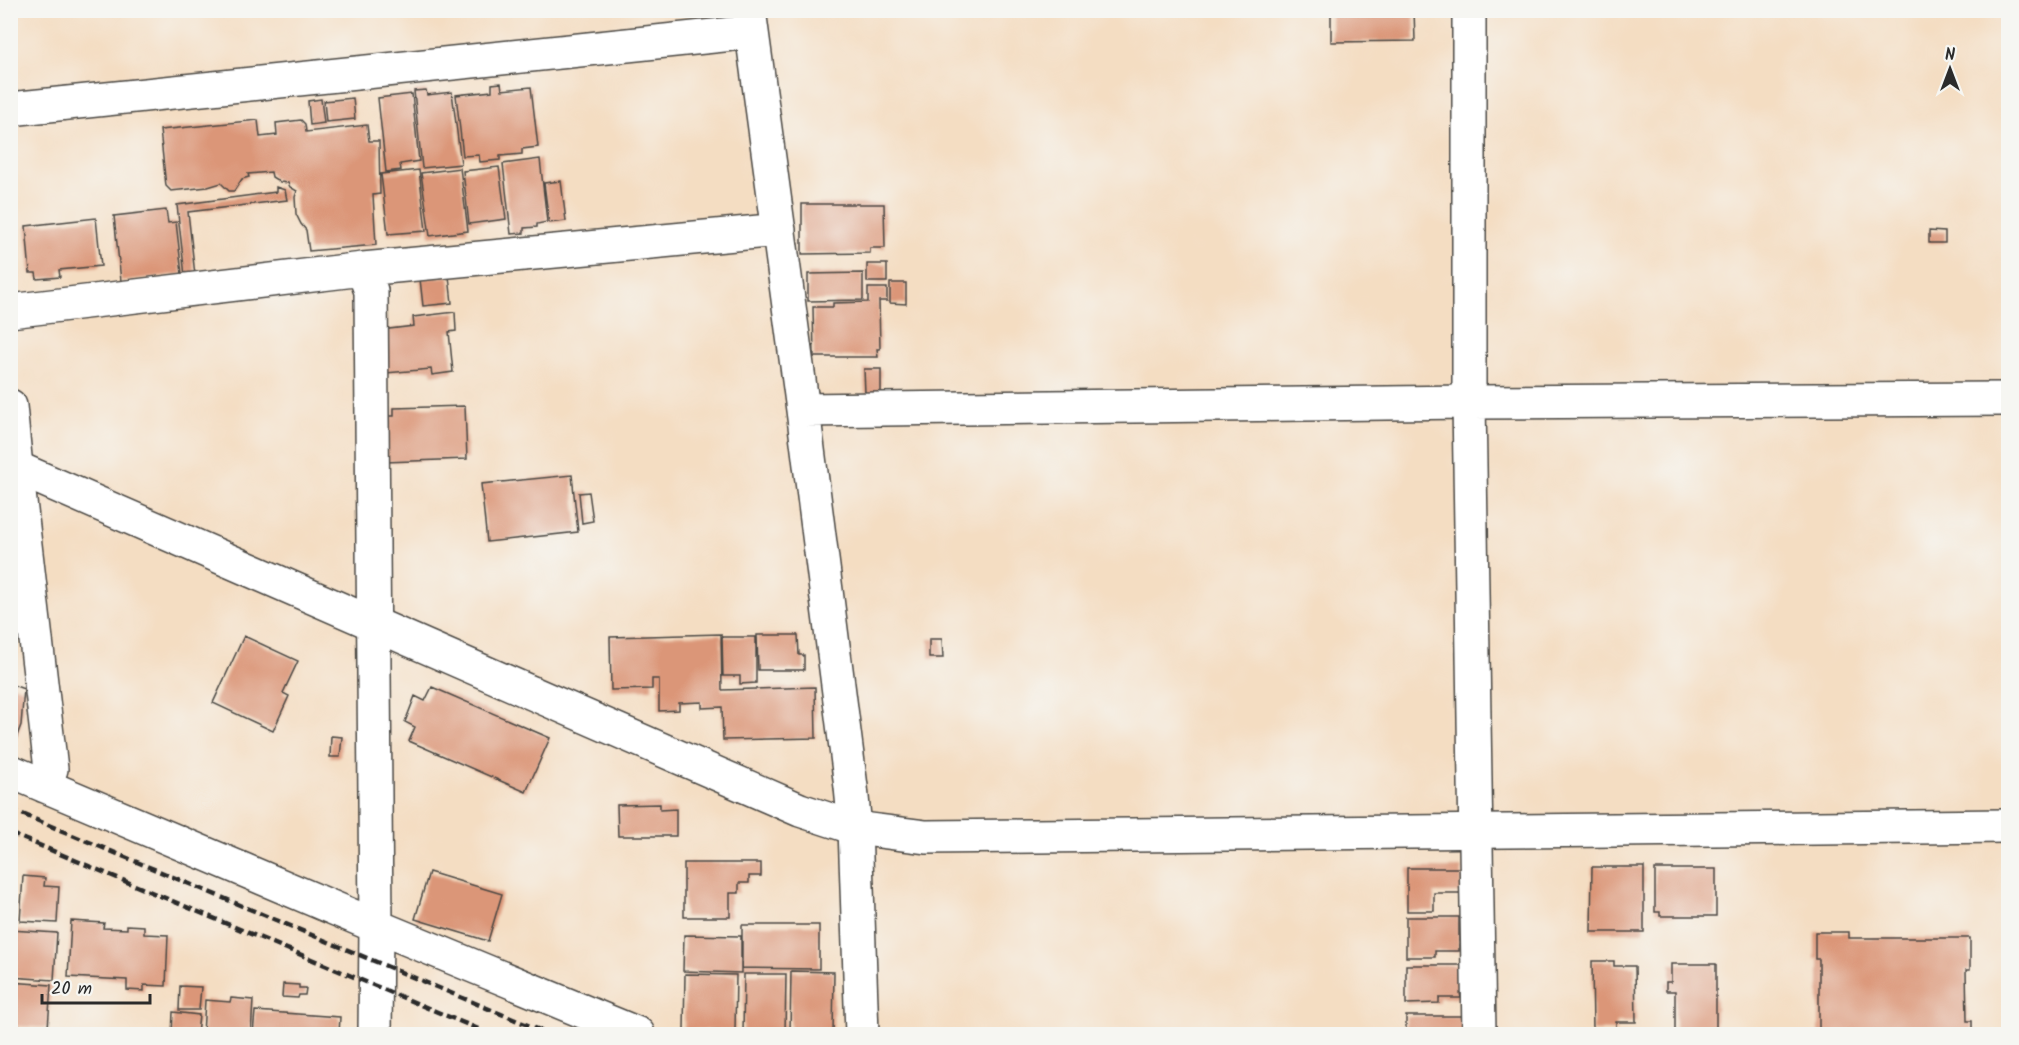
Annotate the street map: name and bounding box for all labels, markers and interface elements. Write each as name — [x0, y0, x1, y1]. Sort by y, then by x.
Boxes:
north arrow — [1920, 39, 1980, 99]
text: N — [1945, 43, 1955, 68]
scale bar — [42, 967, 150, 1005]
text: 20 m — [51, 975, 92, 1004]

